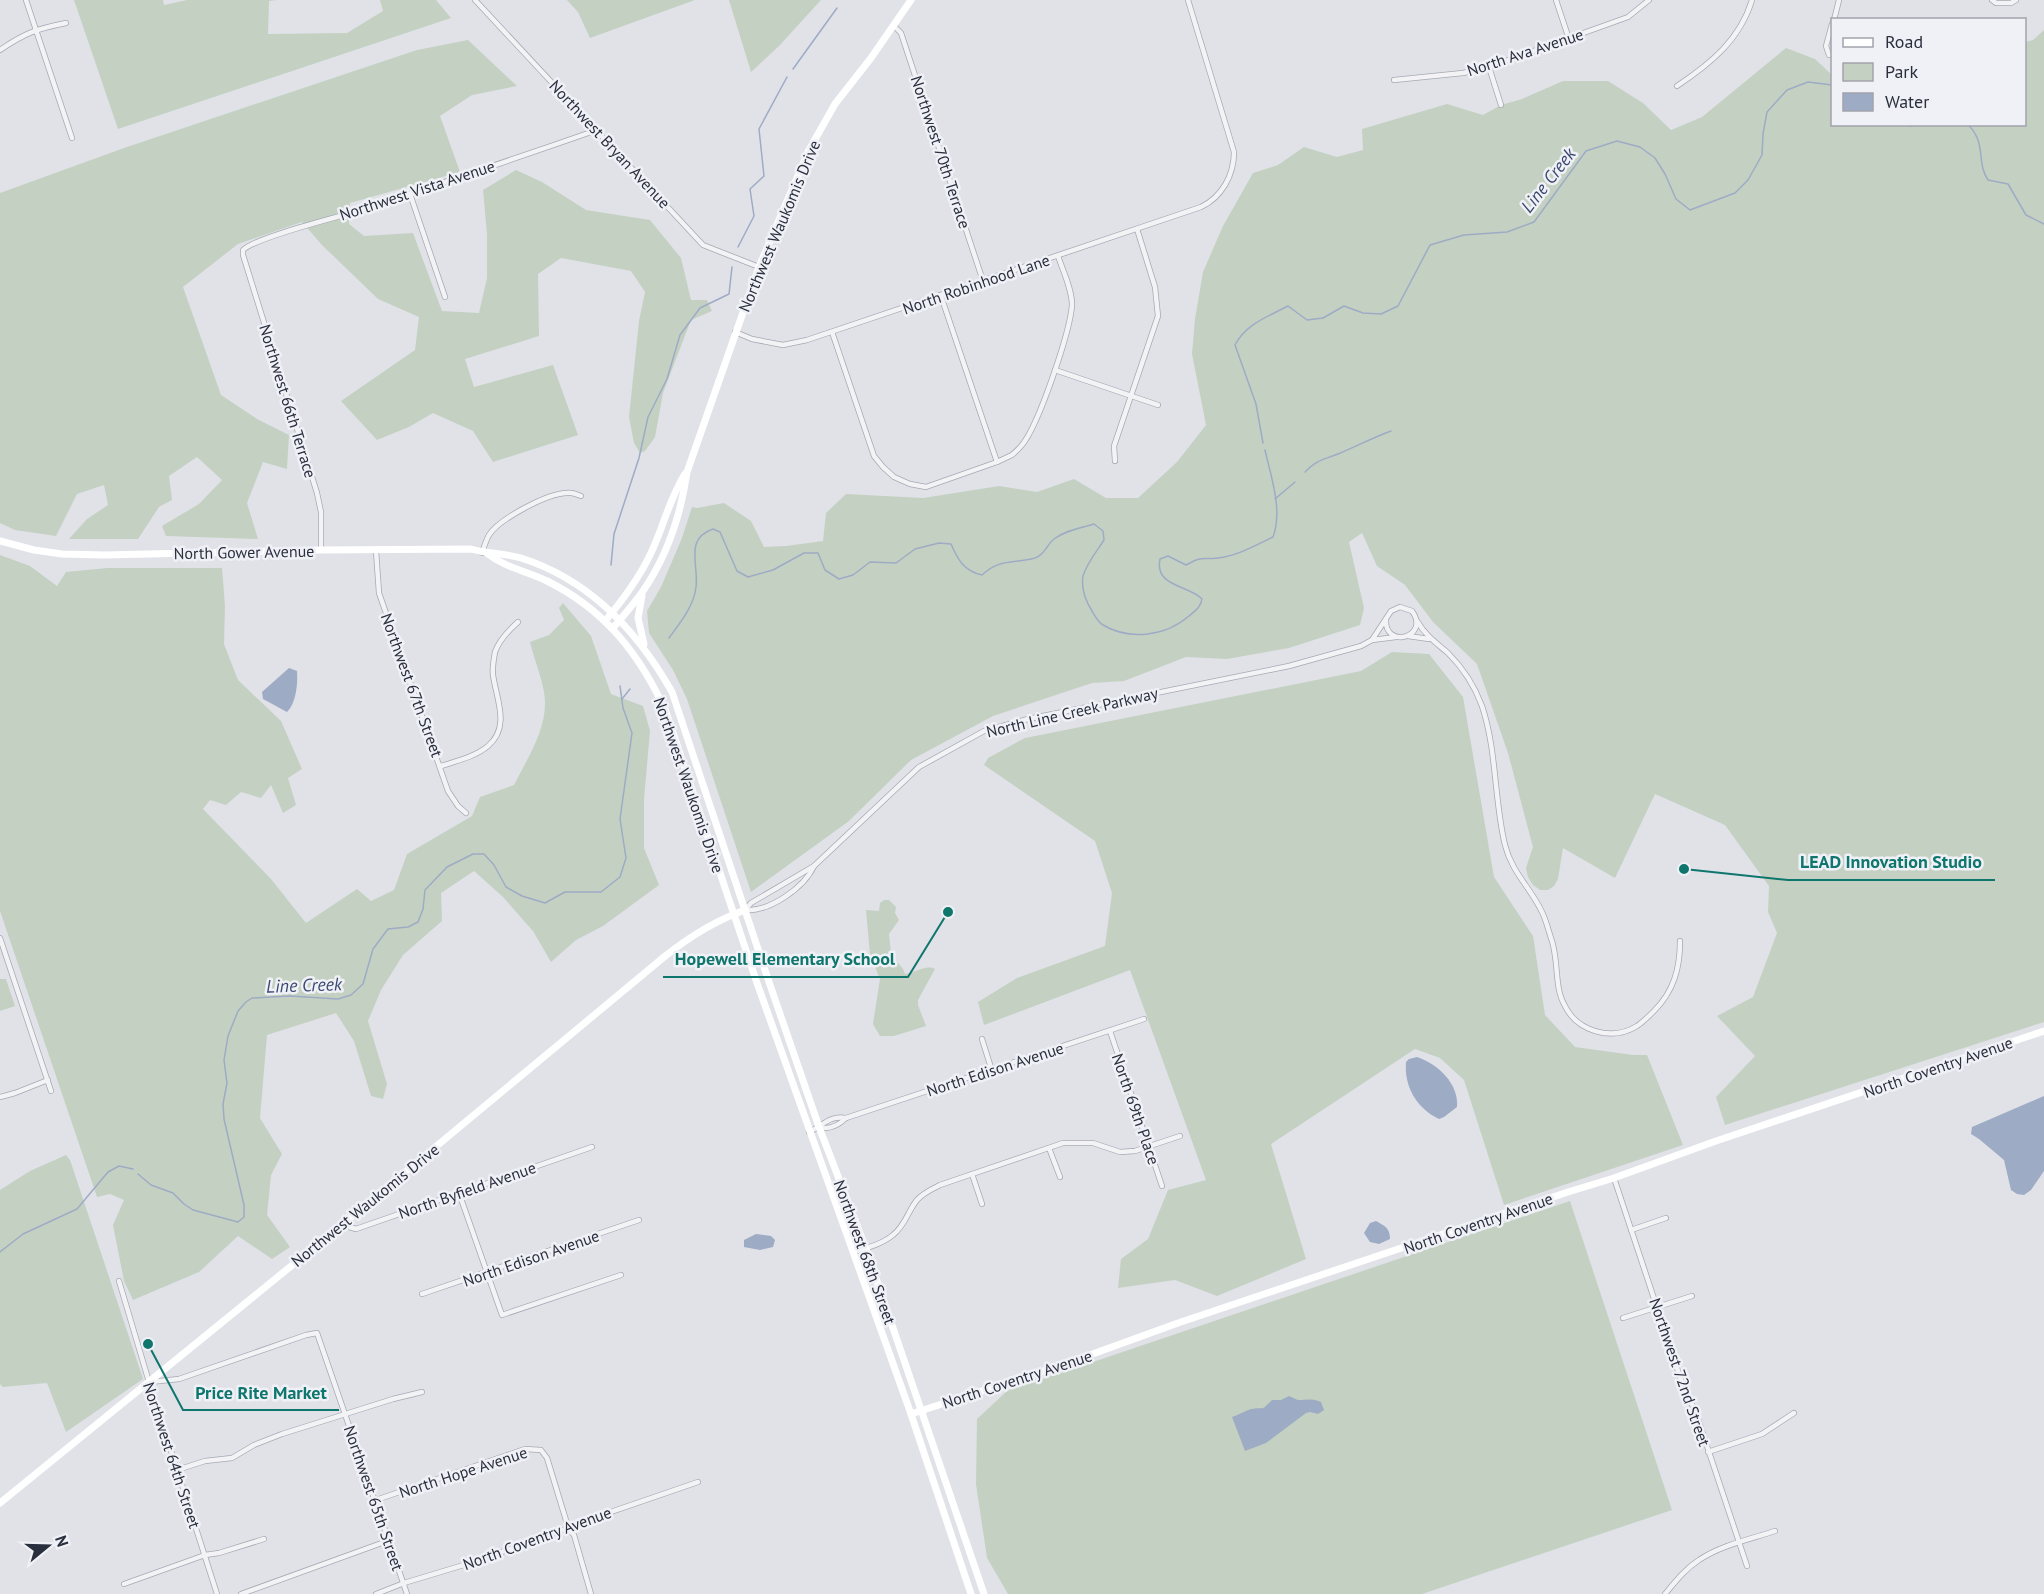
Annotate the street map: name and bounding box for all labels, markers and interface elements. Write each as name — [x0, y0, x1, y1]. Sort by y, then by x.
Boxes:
legend — [1831, 18, 2026, 126]
street label: North Ava Avenue — [1464, 24, 1586, 80]
text: Road — [1885, 30, 1923, 53]
text: Park — [1885, 60, 1918, 83]
street label: Northwest 70th Terrace — [907, 73, 975, 231]
street label: Northwest Bryan Avenue — [545, 76, 675, 212]
text: Water — [1885, 90, 1929, 113]
street label: Northwest Waukomis Drive — [734, 137, 824, 315]
water label: Line Creek — [1516, 142, 1581, 217]
street label: Northwest Vista Avenue — [337, 155, 497, 225]
street label: North Robinhood Lane — [900, 249, 1052, 319]
street label: Northwest 66th Terrace — [255, 322, 321, 480]
street label: North Gower Avenue — [173, 541, 315, 563]
street label: Northwest 67th Street — [377, 610, 448, 760]
street label: North Line Creek Parkway — [984, 682, 1160, 742]
street label: Northwest Waukomis Drive — [649, 694, 729, 876]
callout: LEAD Innovation Studio — [1788, 844, 1995, 880]
text: LEAD Innovation Studio — [1800, 850, 1982, 873]
callout: Hopewell Elementary School — [663, 941, 908, 977]
text: Hopewell Elementary School — [675, 947, 896, 970]
water label: Line Creek — [266, 972, 343, 998]
street label: North Coventry Avenue — [1861, 1032, 2015, 1102]
street label: North Edison Avenue — [924, 1037, 1066, 1101]
street label: North 69th Place — [1108, 1051, 1164, 1167]
street label: Northwest Waukomis Drive — [287, 1139, 443, 1271]
street label: North Byfield Avenue — [396, 1157, 538, 1223]
street label: Northwest 68th Street — [830, 1177, 901, 1328]
street label: North Coventry Avenue — [1401, 1188, 1555, 1258]
street label: North Edison Avenue — [460, 1225, 602, 1291]
street label: Northwest 72nd Street — [1645, 1295, 1715, 1449]
street label: North Coventry Avenue — [939, 1345, 1095, 1413]
callout: Price Rite Market — [183, 1374, 339, 1410]
street label: Northwest 64th Street — [139, 1379, 205, 1531]
text: Price Rite Market — [195, 1381, 327, 1404]
street label: Northwest 65th Street — [340, 1423, 408, 1574]
street label: North Hope Avenue — [396, 1442, 530, 1502]
street label: North Coventry Avenue — [460, 1502, 614, 1574]
north arrow — [18, 1516, 78, 1576]
text: N — [51, 1533, 73, 1549]

